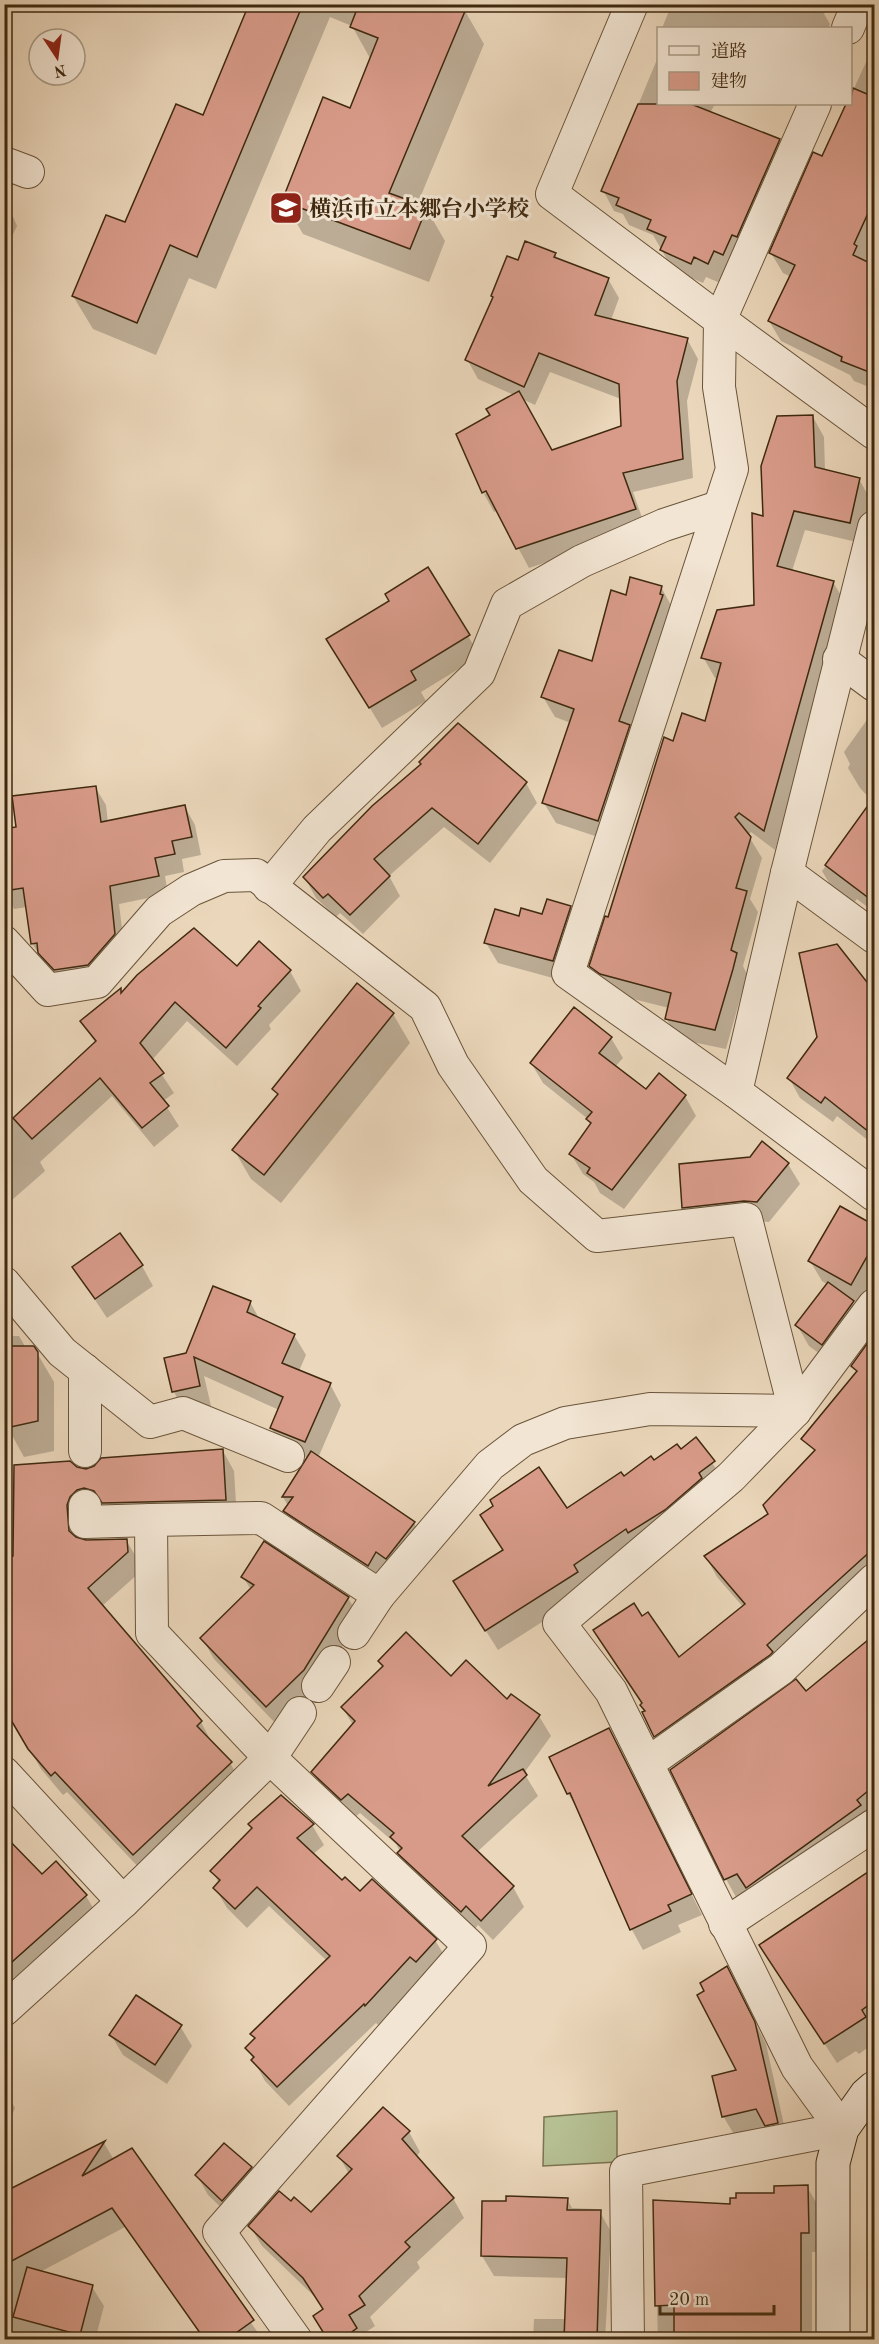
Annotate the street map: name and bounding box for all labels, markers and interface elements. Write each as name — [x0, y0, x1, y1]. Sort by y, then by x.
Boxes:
north arrow — [27, 27, 87, 87]
legend — [657, 27, 852, 105]
text: 道路 — [711, 41, 747, 61]
text: N — [51, 60, 68, 79]
text: 建物 — [711, 71, 747, 91]
school or university icon: 横浜市立本郷台小学校 — [268, 190, 304, 226]
place label: 横浜市立本郷台小学校 — [309, 196, 529, 221]
scale bar — [660, 2278, 774, 2316]
text: 20 m — [669, 2291, 709, 2309]

